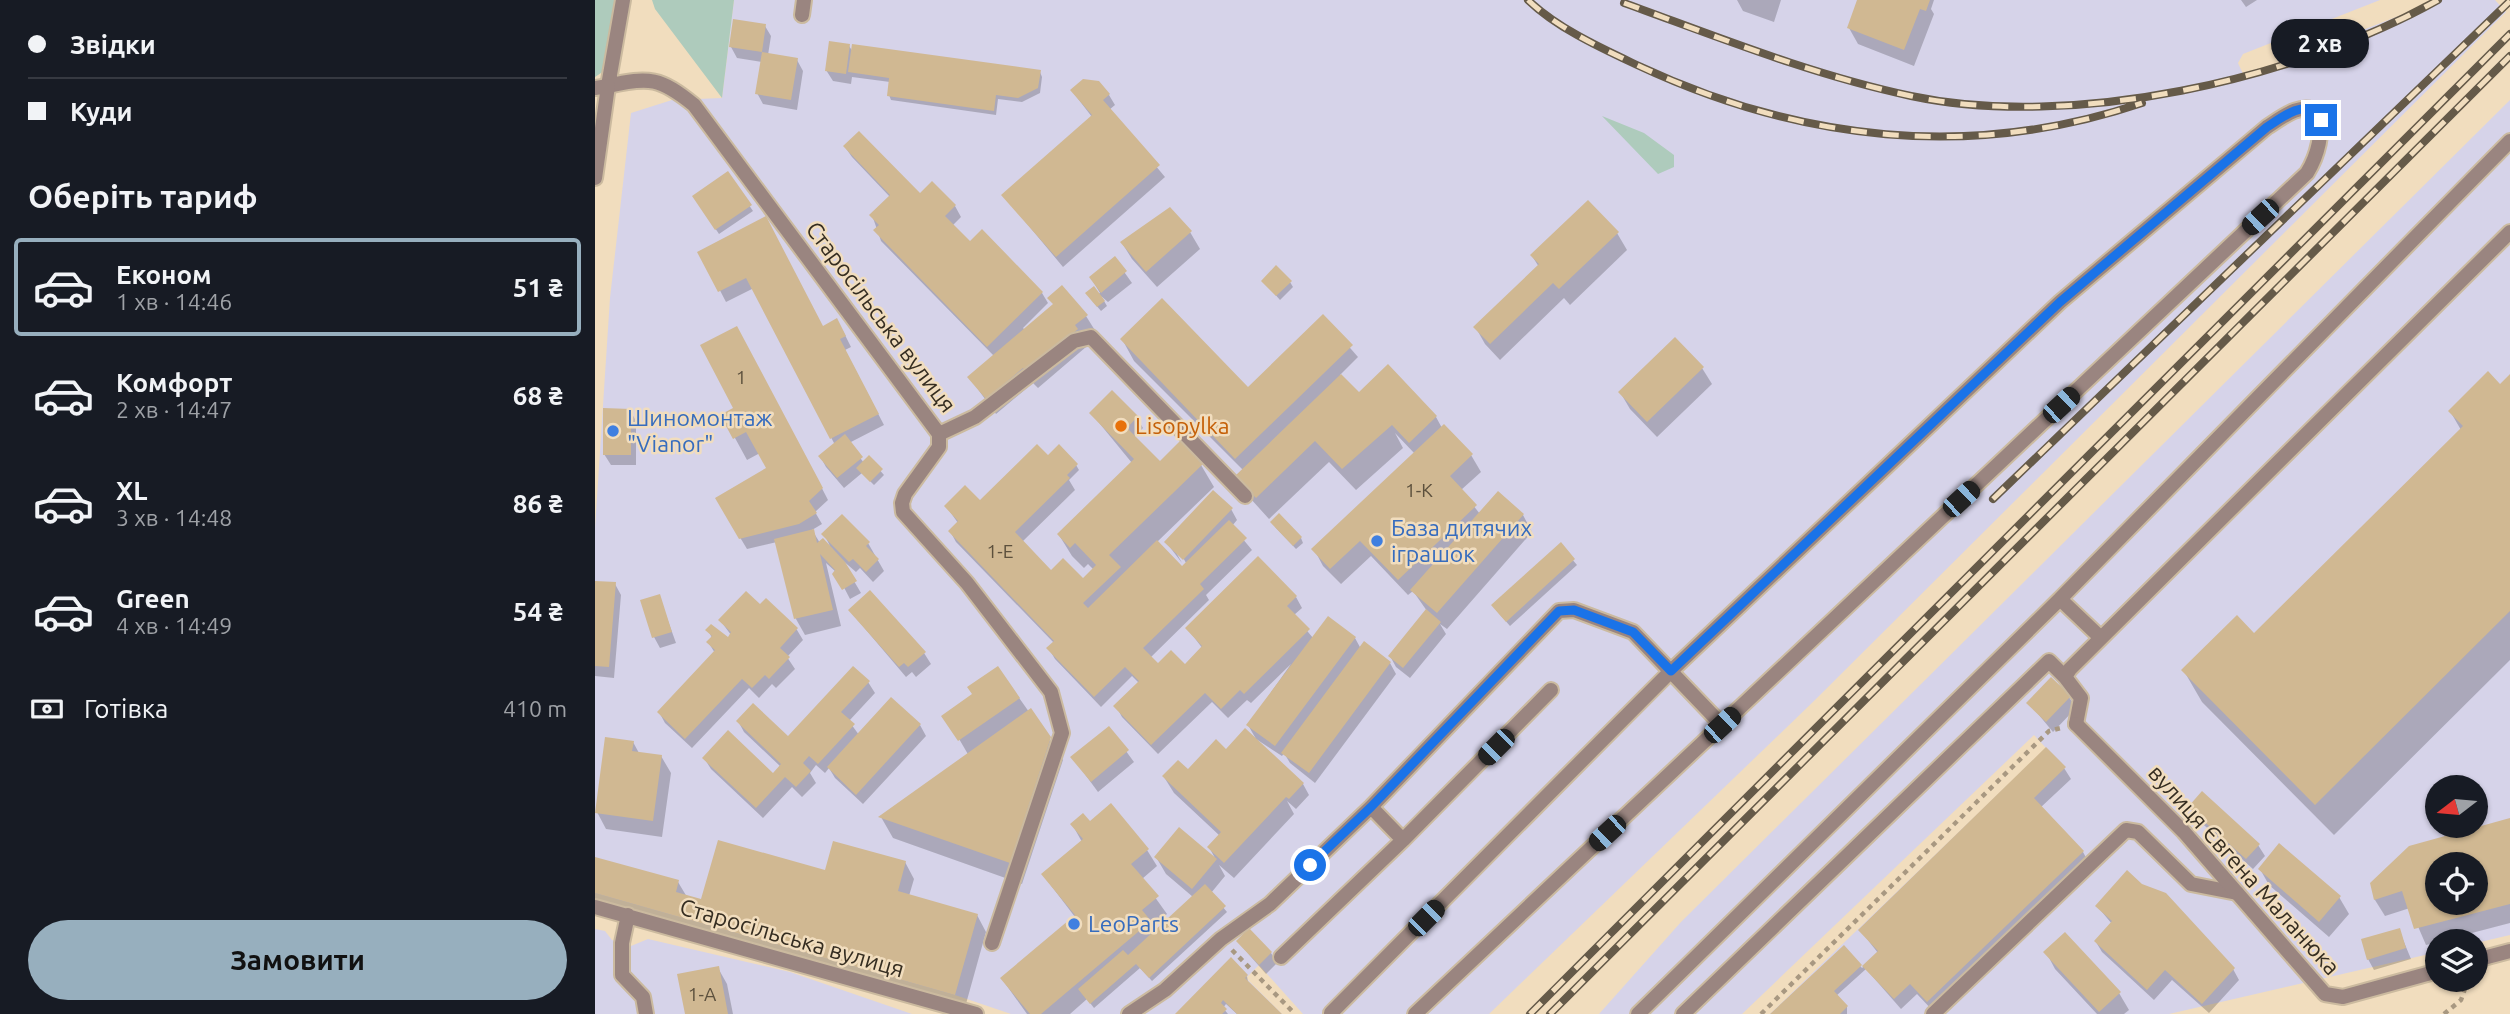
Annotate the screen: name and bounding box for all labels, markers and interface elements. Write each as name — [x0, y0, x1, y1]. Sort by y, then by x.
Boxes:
callout: 2 хв — [2272, 18, 2370, 68]
text: Звідки — [70, 30, 156, 59]
text: 2 хв — [2298, 31, 2342, 56]
text: Куди — [70, 97, 133, 126]
route end — [2305, 104, 2337, 136]
text: Оберіть тариф — [28, 178, 258, 214]
car — [2238, 195, 2283, 239]
street label: Старосільська вулиця — [802, 217, 961, 417]
icon: car — [32, 256, 95, 319]
text: Економ — [116, 260, 212, 289]
text: 51 ₴ — [513, 273, 563, 302]
text: 1 хв · 14:46 — [116, 289, 232, 314]
icon: car — [32, 364, 95, 427]
house number: 1 — [736, 366, 746, 388]
text: Комфорт — [116, 368, 232, 397]
text: 68 ₴ — [513, 381, 563, 410]
car — [2039, 383, 2084, 427]
text: 2 хв · 14:47 — [116, 397, 232, 422]
place label: Шиномонтаж "Vianor" — [627, 405, 773, 456]
place label: Lisopylka — [1135, 413, 1230, 438]
marker: Lisopylka — [1113, 418, 1129, 434]
marker: Шиномонтаж "Vianor" — [605, 423, 621, 439]
icon: car — [32, 472, 95, 535]
text: XL — [116, 476, 147, 505]
car — [1939, 477, 1984, 521]
house number: 1-К — [1405, 479, 1433, 501]
text: 86 ₴ — [513, 489, 563, 518]
text: 3 хв · 14:48 — [116, 505, 232, 530]
place label: База дитячих іграшок — [1391, 515, 1532, 566]
marker: База дитячих іграшок — [1369, 533, 1385, 549]
house number: 1-Е — [987, 540, 1013, 562]
icon: car — [32, 580, 95, 643]
text: Green — [116, 584, 190, 613]
text: 54 ₴ — [513, 597, 563, 626]
text: 4 хв · 14:49 — [116, 613, 232, 638]
icon: cash — [28, 690, 66, 728]
text: Готівка — [84, 694, 168, 723]
text: 410 m — [503, 696, 567, 721]
car — [1700, 703, 1745, 747]
car — [1474, 725, 1519, 769]
street label: вулиця Євгена Маланюка — [2144, 760, 2345, 980]
north arrow — [2425, 775, 2489, 838]
map controls — [2425, 775, 2488, 992]
car — [1585, 811, 1630, 855]
route start — [1294, 849, 1326, 881]
button: locate — [2425, 852, 2488, 915]
street label: Старосільська вулиця — [677, 894, 907, 982]
car — [1404, 896, 1449, 940]
place label: LeoParts — [1088, 911, 1179, 936]
marker: LeoParts — [1066, 916, 1082, 932]
button: Замовити — [28, 920, 567, 1000]
button: layers — [2425, 929, 2488, 992]
house number: 1-А — [688, 983, 717, 1005]

